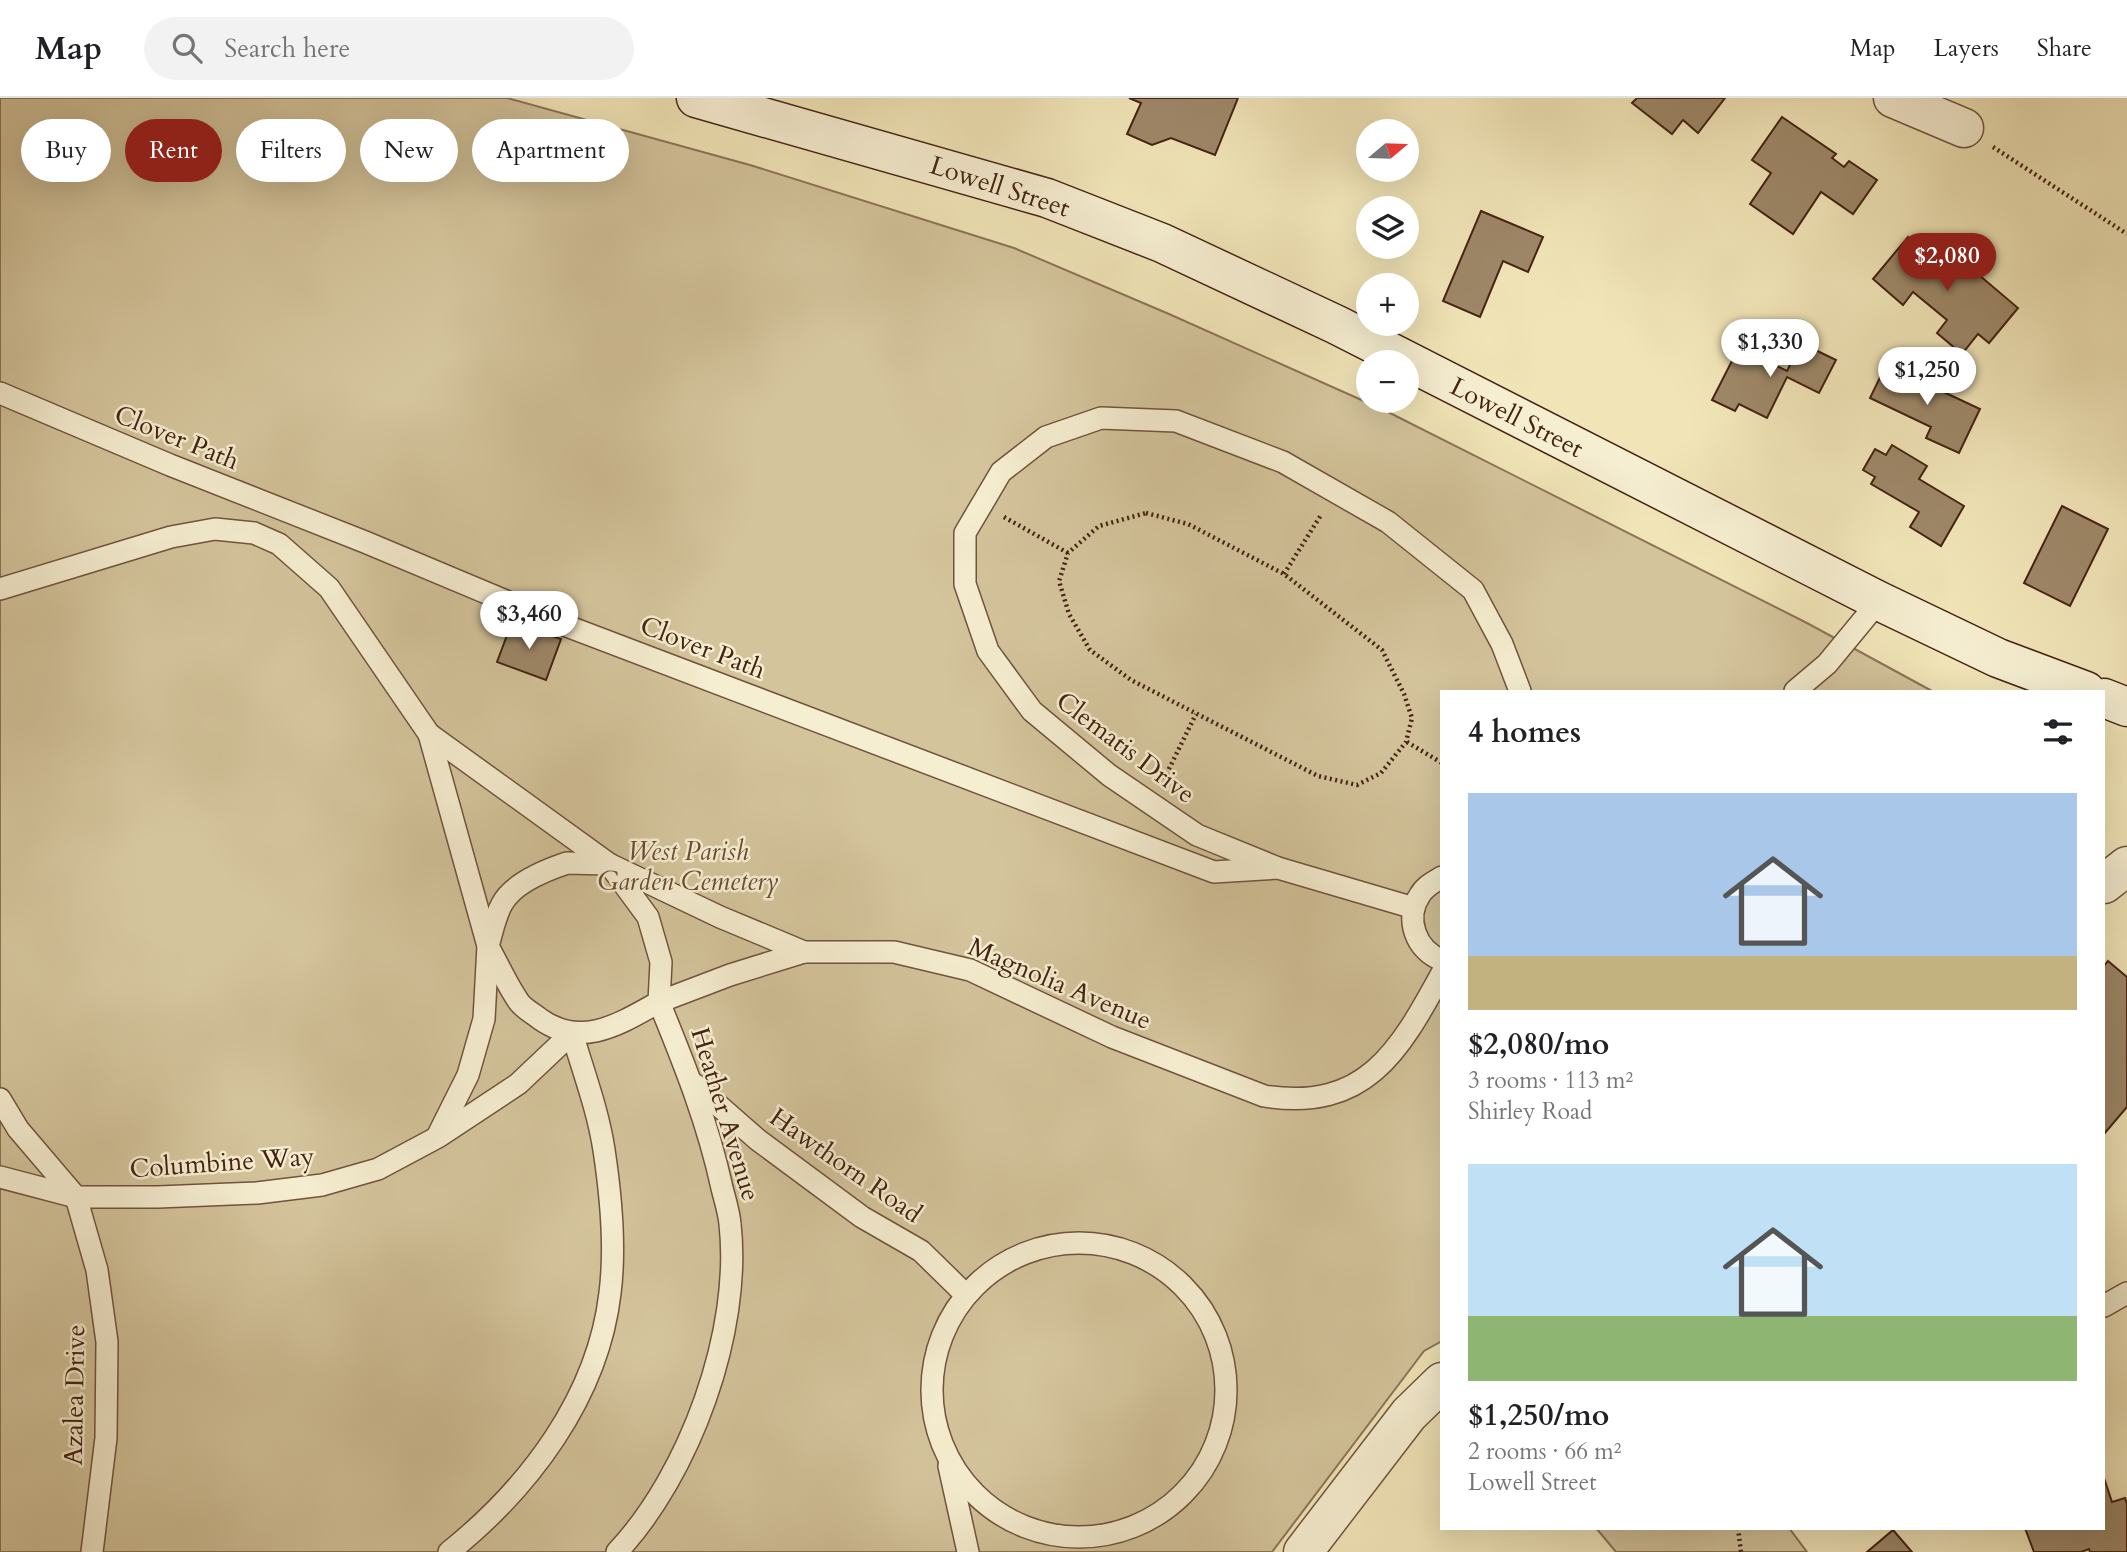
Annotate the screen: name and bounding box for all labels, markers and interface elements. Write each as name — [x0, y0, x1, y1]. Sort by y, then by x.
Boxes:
search box — [144, 17, 634, 80]
text: Map — [35, 26, 102, 71]
icon: search — [168, 29, 206, 67]
text: Search here — [224, 31, 350, 66]
text: Map — [1850, 32, 1896, 65]
text: Layers — [1934, 32, 1999, 65]
text: Share — [2037, 32, 2092, 65]
chip: Buy — [21, 119, 111, 182]
chip: Rent — [125, 119, 222, 182]
chip: Filters — [236, 119, 346, 182]
chip: New — [360, 119, 458, 182]
chip: Apartment — [472, 119, 629, 182]
north arrow — [1356, 119, 1419, 182]
map controls — [1356, 119, 1419, 413]
street label: Lowell Street — [925, 147, 1074, 226]
button: layers — [1356, 196, 1419, 259]
pin: $2,080 — [1890, 234, 2004, 293]
text: $2,080 — [1914, 240, 1980, 271]
button: + — [1356, 273, 1419, 336]
pin: $1,330 — [1713, 320, 1827, 379]
text: $1,330 — [1737, 326, 1803, 357]
pin: $1,250 — [1870, 348, 1984, 407]
button: − — [1356, 350, 1419, 413]
text: $1,250 — [1894, 354, 1960, 385]
street label: Lowell Street — [1444, 369, 1589, 466]
street label: Clover Path — [109, 397, 244, 478]
pin: $3,460 — [472, 592, 586, 651]
text: $3,460 — [496, 598, 562, 629]
street label: Clover Path — [635, 608, 770, 687]
street label: Clematis Drive — [1049, 684, 1202, 811]
text: 4 homes — [1468, 712, 1581, 753]
icon: filters — [2039, 713, 2077, 751]
park label: West Parish Garden Cemetery — [598, 834, 779, 899]
icon: home — [1710, 838, 1836, 964]
street label: Magnolia Avenue — [963, 929, 1157, 1038]
street label: Heather Avenue — [682, 1023, 769, 1205]
text: $2,080/mo — [1468, 1024, 1609, 1065]
text: 3 rooms · 113 m² — [1468, 1065, 1633, 1096]
text: Shirley Road — [1468, 1096, 1592, 1127]
street label: Hawthorn Road — [762, 1100, 929, 1231]
street label: Columbine Way — [128, 1139, 316, 1186]
icon: home — [1710, 1209, 1836, 1335]
street label: Azalea Drive — [56, 1324, 93, 1466]
text: $1,250/mo — [1468, 1395, 1609, 1436]
text: 2 rooms · 66 m² — [1468, 1436, 1621, 1467]
text: Lowell Street — [1468, 1467, 1596, 1498]

